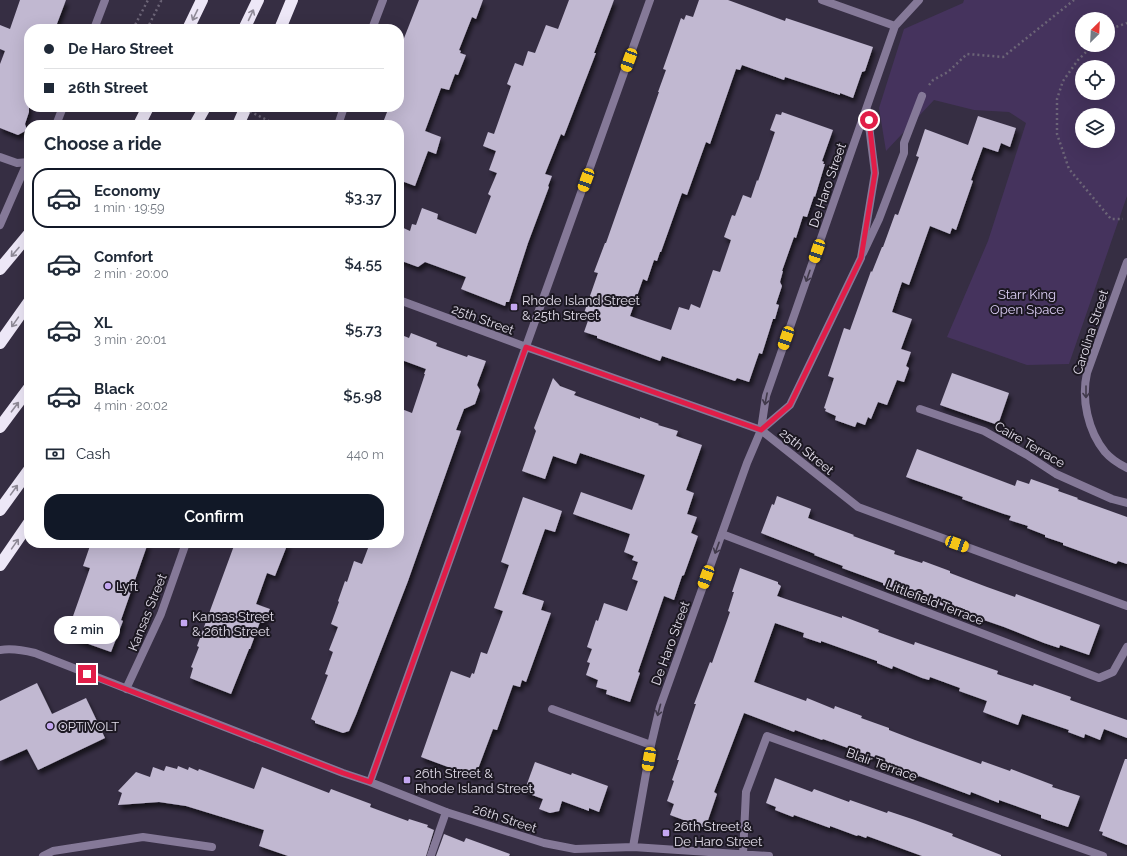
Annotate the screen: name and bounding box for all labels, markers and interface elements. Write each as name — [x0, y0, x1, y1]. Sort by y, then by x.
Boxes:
one-way arrow — [191, 8, 198, 20]
one-way arrow — [248, 9, 255, 21]
north arrow — [1075, 12, 1115, 52]
map controls — [1075, 12, 1115, 148]
text: De Haro Street — [68, 40, 174, 58]
car — [619, 47, 639, 73]
button: locate — [1075, 60, 1115, 100]
text: 26th Street — [68, 79, 148, 97]
button: layers — [1075, 108, 1115, 148]
route start — [860, 111, 878, 129]
text: Choose a ride — [44, 133, 162, 154]
street label: De Haro Street — [806, 140, 849, 229]
car — [576, 167, 596, 193]
icon: car — [46, 180, 82, 216]
text: Economy — [94, 182, 161, 200]
text: $3.37 — [345, 189, 382, 207]
text: 1 min · 19:59 — [94, 200, 165, 215]
car — [807, 238, 827, 264]
one-way arrow — [10, 246, 19, 257]
icon: car — [46, 246, 82, 282]
text: Comfort — [94, 248, 153, 266]
text: $4.55 — [344, 255, 382, 273]
text: 2 min · 20:00 — [94, 266, 169, 281]
one-way arrow — [804, 269, 811, 282]
park label: Starr King Open Space — [990, 287, 1064, 317]
street label: Carolina Street — [1070, 287, 1111, 377]
place label: Rhode Island Street & 25th Street — [522, 293, 641, 323]
street label: 25th Street — [450, 301, 517, 338]
marker: Rhode Island Street & 25th Street — [509, 302, 519, 312]
icon: car — [46, 312, 82, 348]
text: XL — [94, 314, 112, 332]
one-way arrow — [11, 316, 19, 327]
text: $5.73 — [345, 321, 382, 339]
car — [776, 325, 796, 351]
text: 3 min · 20:01 — [94, 332, 166, 347]
icon: car — [46, 378, 82, 414]
text: Black — [94, 380, 134, 398]
one-way arrow — [1082, 385, 1090, 398]
text: $5.98 — [343, 387, 382, 405]
one-way arrow — [762, 392, 770, 405]
text: 4 min · 20:02 — [94, 398, 168, 413]
one-way arrow — [10, 402, 19, 413]
street label: Caire Terrace — [992, 418, 1068, 471]
street label: 25th Street — [777, 425, 837, 478]
icon: cash — [44, 443, 66, 465]
text: Cash — [76, 445, 110, 463]
text: 440 m — [347, 447, 384, 462]
one-way arrow — [10, 484, 19, 495]
button: Confirm — [44, 494, 384, 540]
car — [944, 534, 970, 554]
one-way arrow — [11, 539, 19, 550]
one-way arrow — [712, 542, 720, 554]
car — [696, 564, 716, 590]
street label: Kansas Street — [125, 571, 170, 653]
street label: Littlefield Terrace — [884, 577, 986, 628]
place label: Lyft — [116, 579, 139, 594]
marker: Lyft — [103, 581, 113, 591]
street label: De Haro Street — [648, 599, 693, 687]
place label: Kansas Street & 26th Street — [192, 609, 275, 639]
callout: 2 min — [54, 616, 120, 644]
marker: Kansas Street & 26th Street — [179, 618, 189, 628]
text: 2 min — [70, 622, 104, 637]
route end — [78, 665, 96, 683]
one-way arrow — [655, 703, 663, 716]
place label: OPTIVOLT — [58, 719, 119, 734]
marker: OPTIVOLT — [45, 721, 55, 731]
street label: Blair Terrace — [844, 745, 920, 784]
car — [641, 746, 657, 772]
place label: 26th Street & Rhode Island Street — [415, 766, 534, 796]
marker: 26th Street & Rhode Island Street — [402, 775, 412, 785]
street label: 26th Street — [471, 801, 539, 836]
place label: 26th Street & De Haro Street — [674, 819, 763, 849]
marker: 26th Street & De Haro Street — [661, 828, 671, 838]

